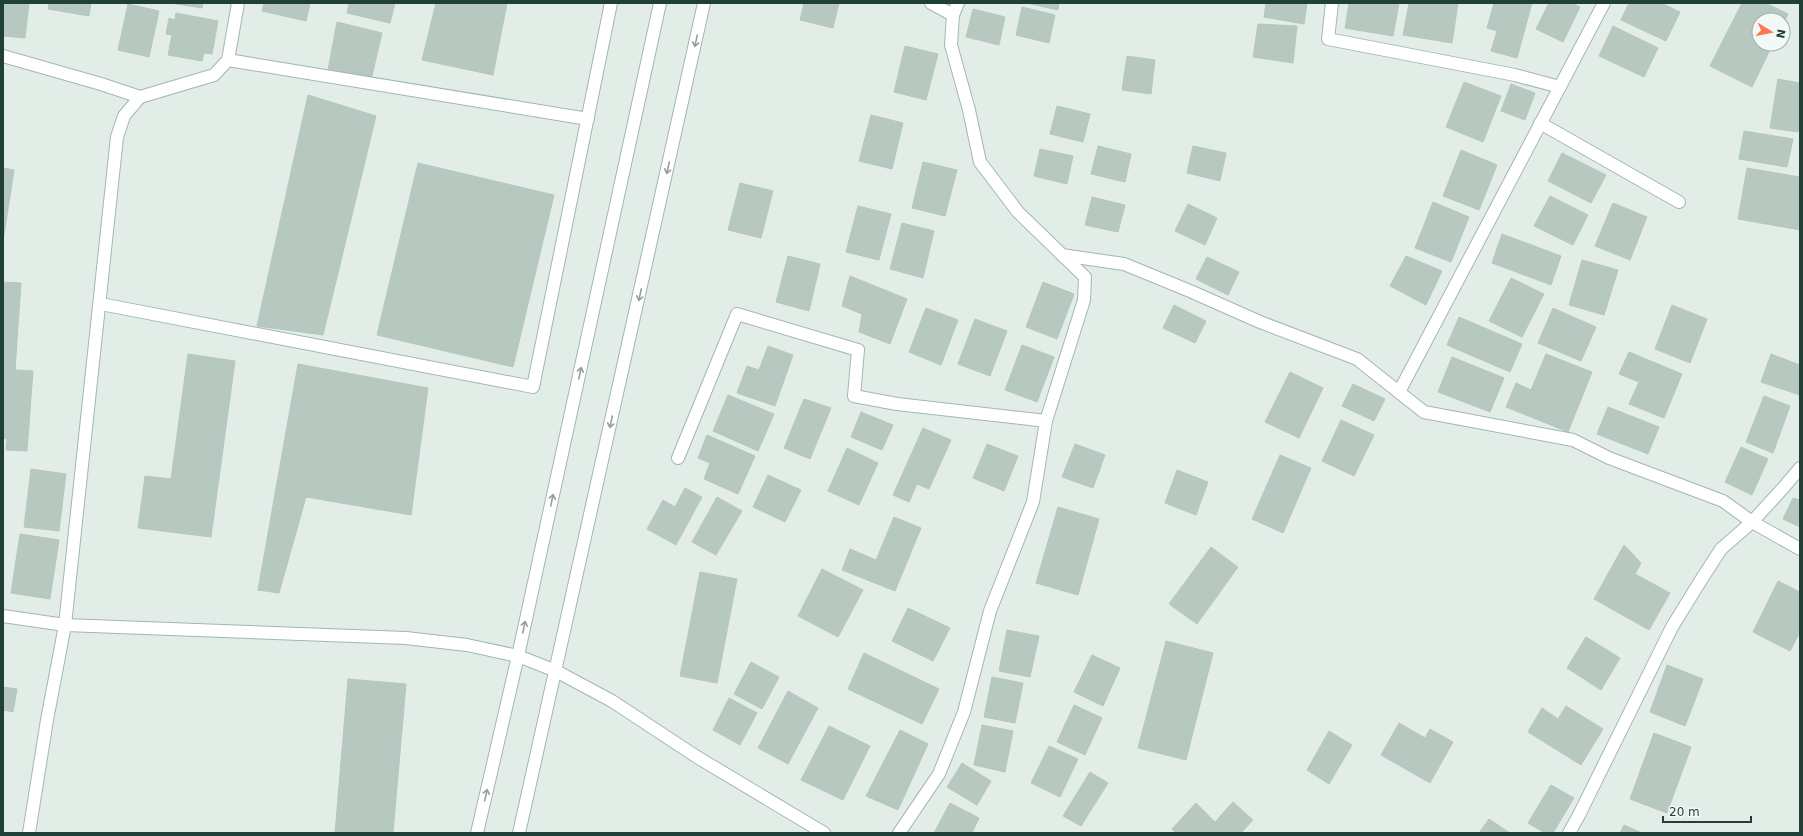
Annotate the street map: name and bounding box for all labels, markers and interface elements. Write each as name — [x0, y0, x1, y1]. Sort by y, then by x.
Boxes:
north arrow — [1751, 12, 1791, 52]
text: N — [1773, 28, 1788, 39]
one-way arrow — [691, 34, 699, 47]
one-way arrow — [663, 161, 671, 174]
one-way arrow — [635, 288, 643, 301]
one-way arrow — [576, 367, 584, 380]
one-way arrow — [607, 415, 615, 428]
one-way arrow — [549, 494, 557, 507]
one-way arrow — [521, 621, 529, 634]
one-way arrow — [483, 789, 491, 802]
scale bar — [1663, 798, 1751, 824]
text: 20 m — [1669, 805, 1700, 819]

